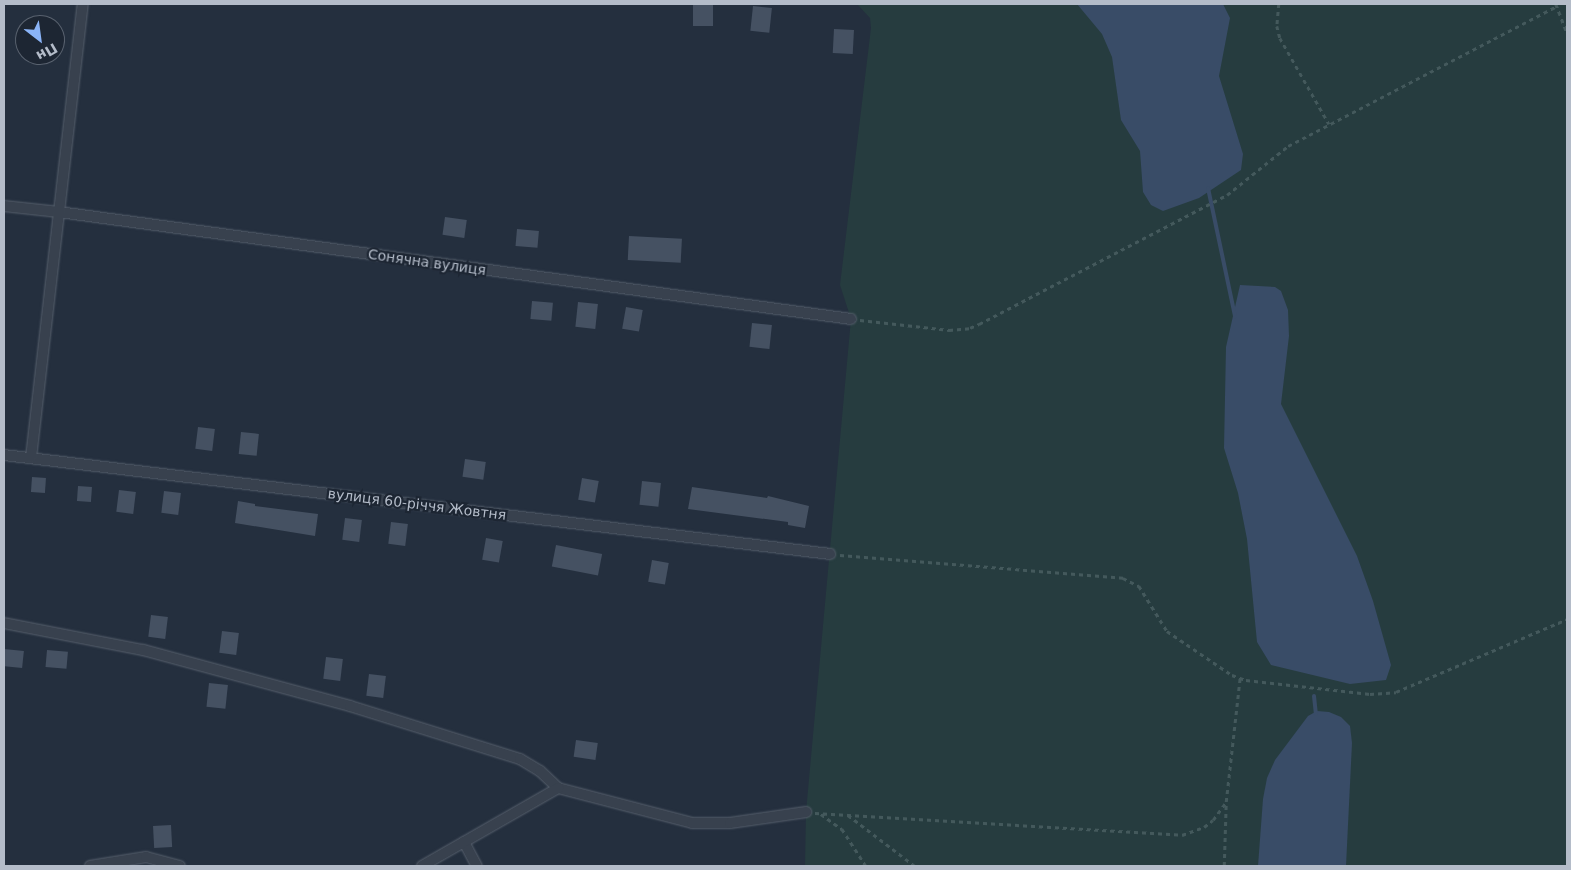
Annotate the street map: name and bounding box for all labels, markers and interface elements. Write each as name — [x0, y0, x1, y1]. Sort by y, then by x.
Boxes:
north arrow — [15, 15, 65, 65]
text: Пн — [34, 40, 60, 64]
street label: Сонячна вулиця — [367, 245, 487, 279]
street label: вулиця 60-річчя Жовтня — [327, 485, 507, 523]

